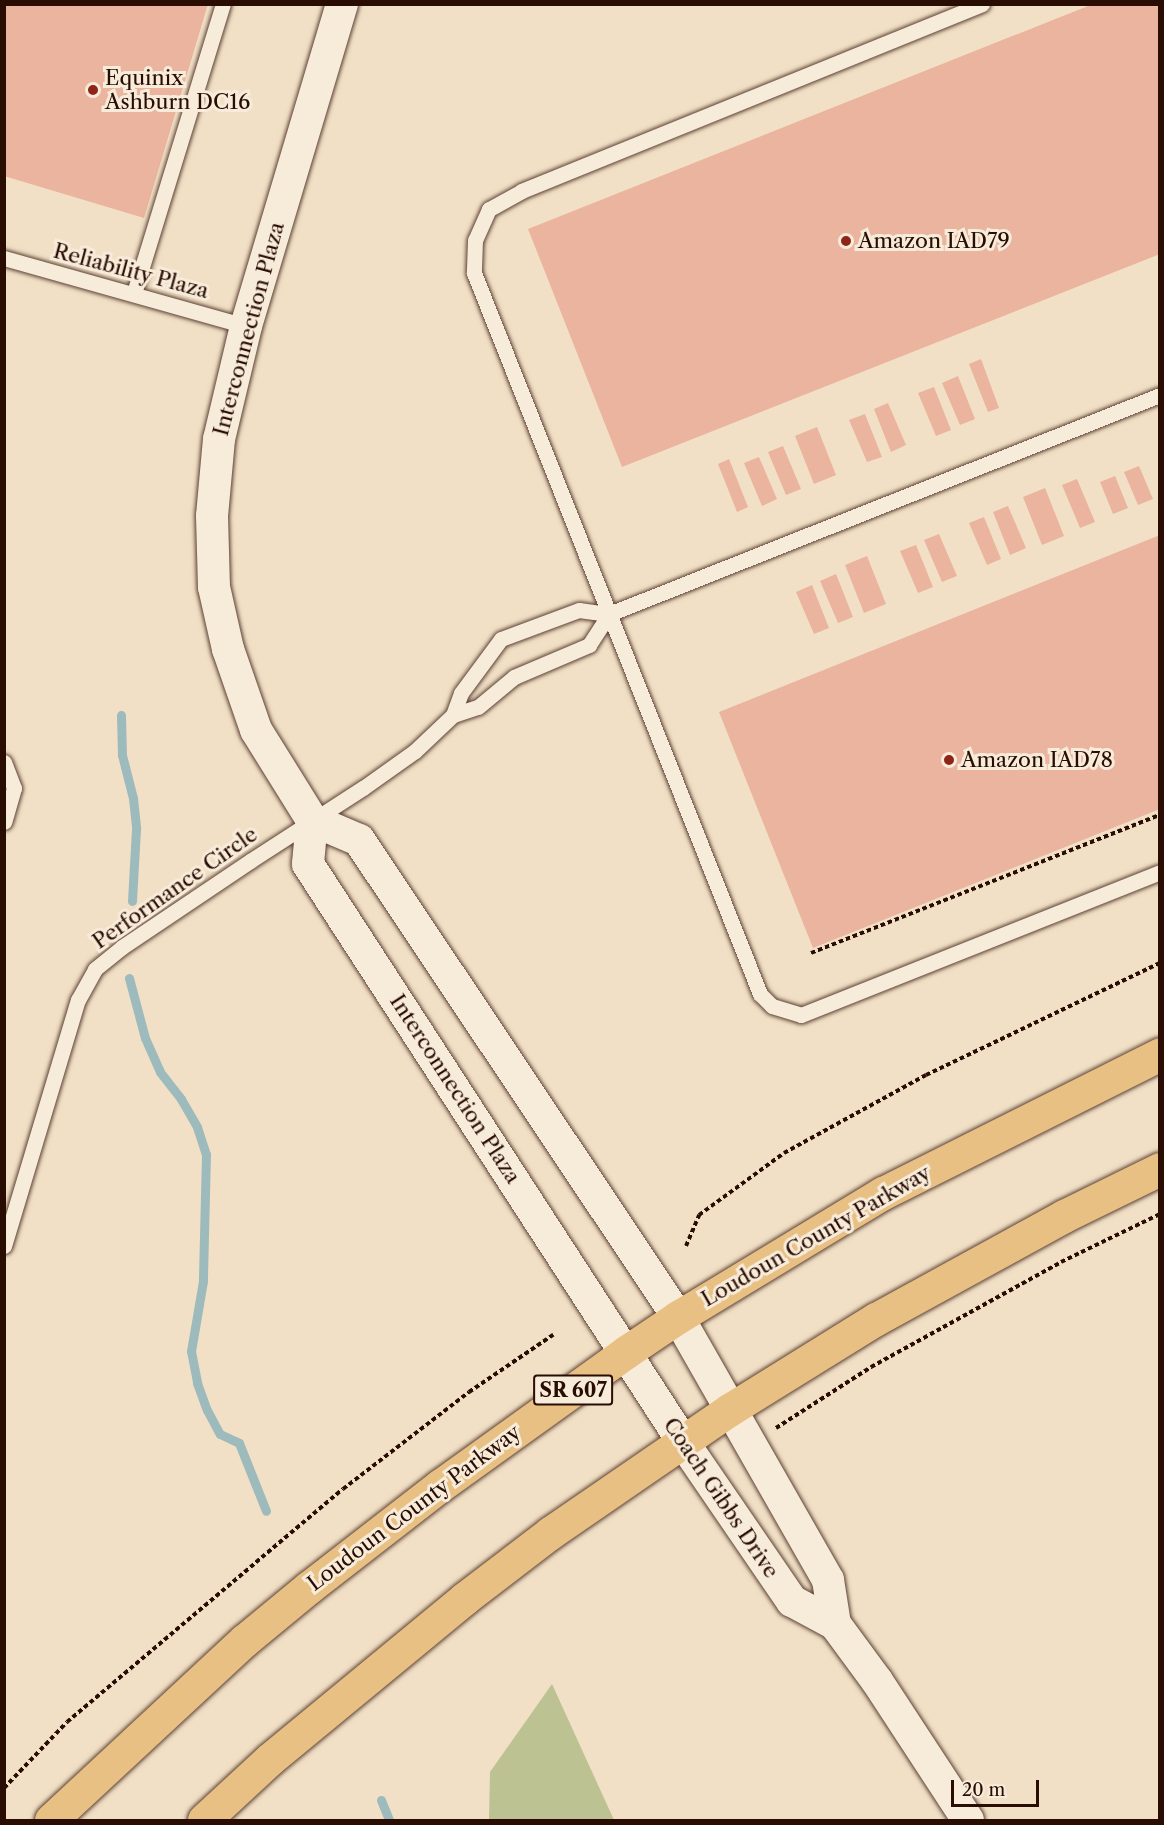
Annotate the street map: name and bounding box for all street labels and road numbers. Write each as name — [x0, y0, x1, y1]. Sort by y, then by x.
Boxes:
street label: Interconnection Plaza — [208, 219, 290, 439]
street label: Reliability Plaza — [50, 238, 212, 304]
street label: Performance Circle — [88, 822, 262, 954]
street label: Interconnection Plaza — [384, 990, 526, 1188]
street label: Loudoun County Parkway — [697, 1160, 935, 1312]
road number: SR 607 — [532, 1373, 614, 1407]
street label: Coach Gibbs Drive — [658, 1413, 784, 1583]
street label: Loudoun County Parkway — [302, 1419, 526, 1597]

